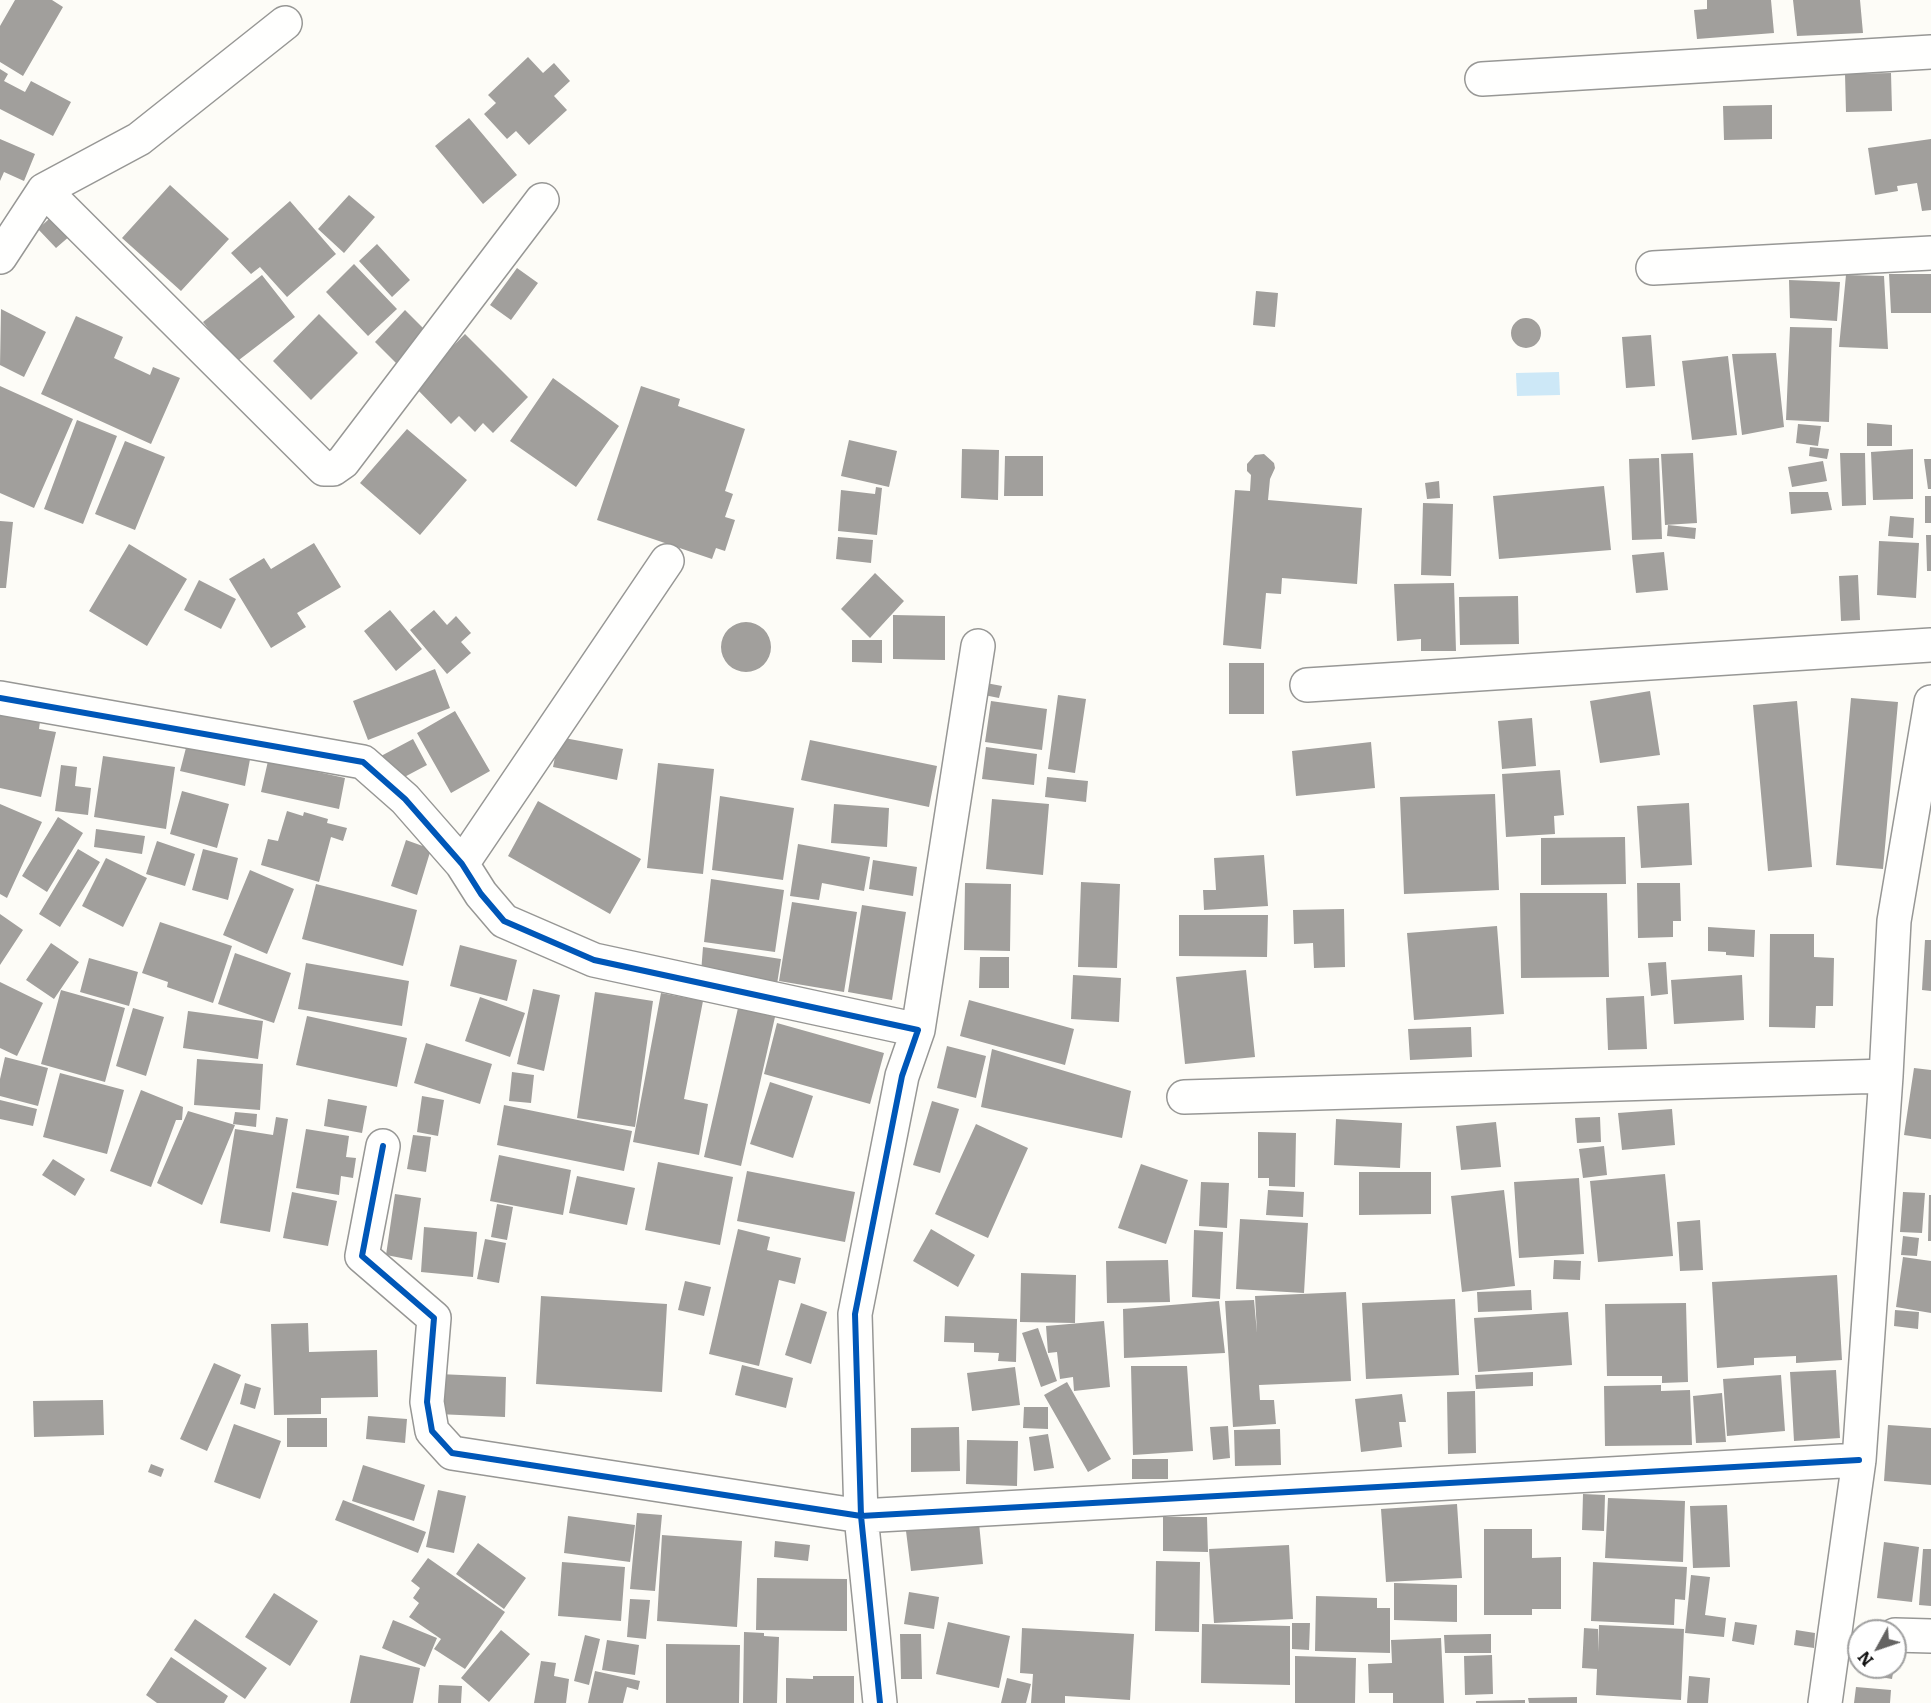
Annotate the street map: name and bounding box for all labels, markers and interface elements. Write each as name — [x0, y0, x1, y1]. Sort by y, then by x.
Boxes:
north arrow — [1847, 1619, 1907, 1679]
text: N — [1851, 1646, 1878, 1672]

